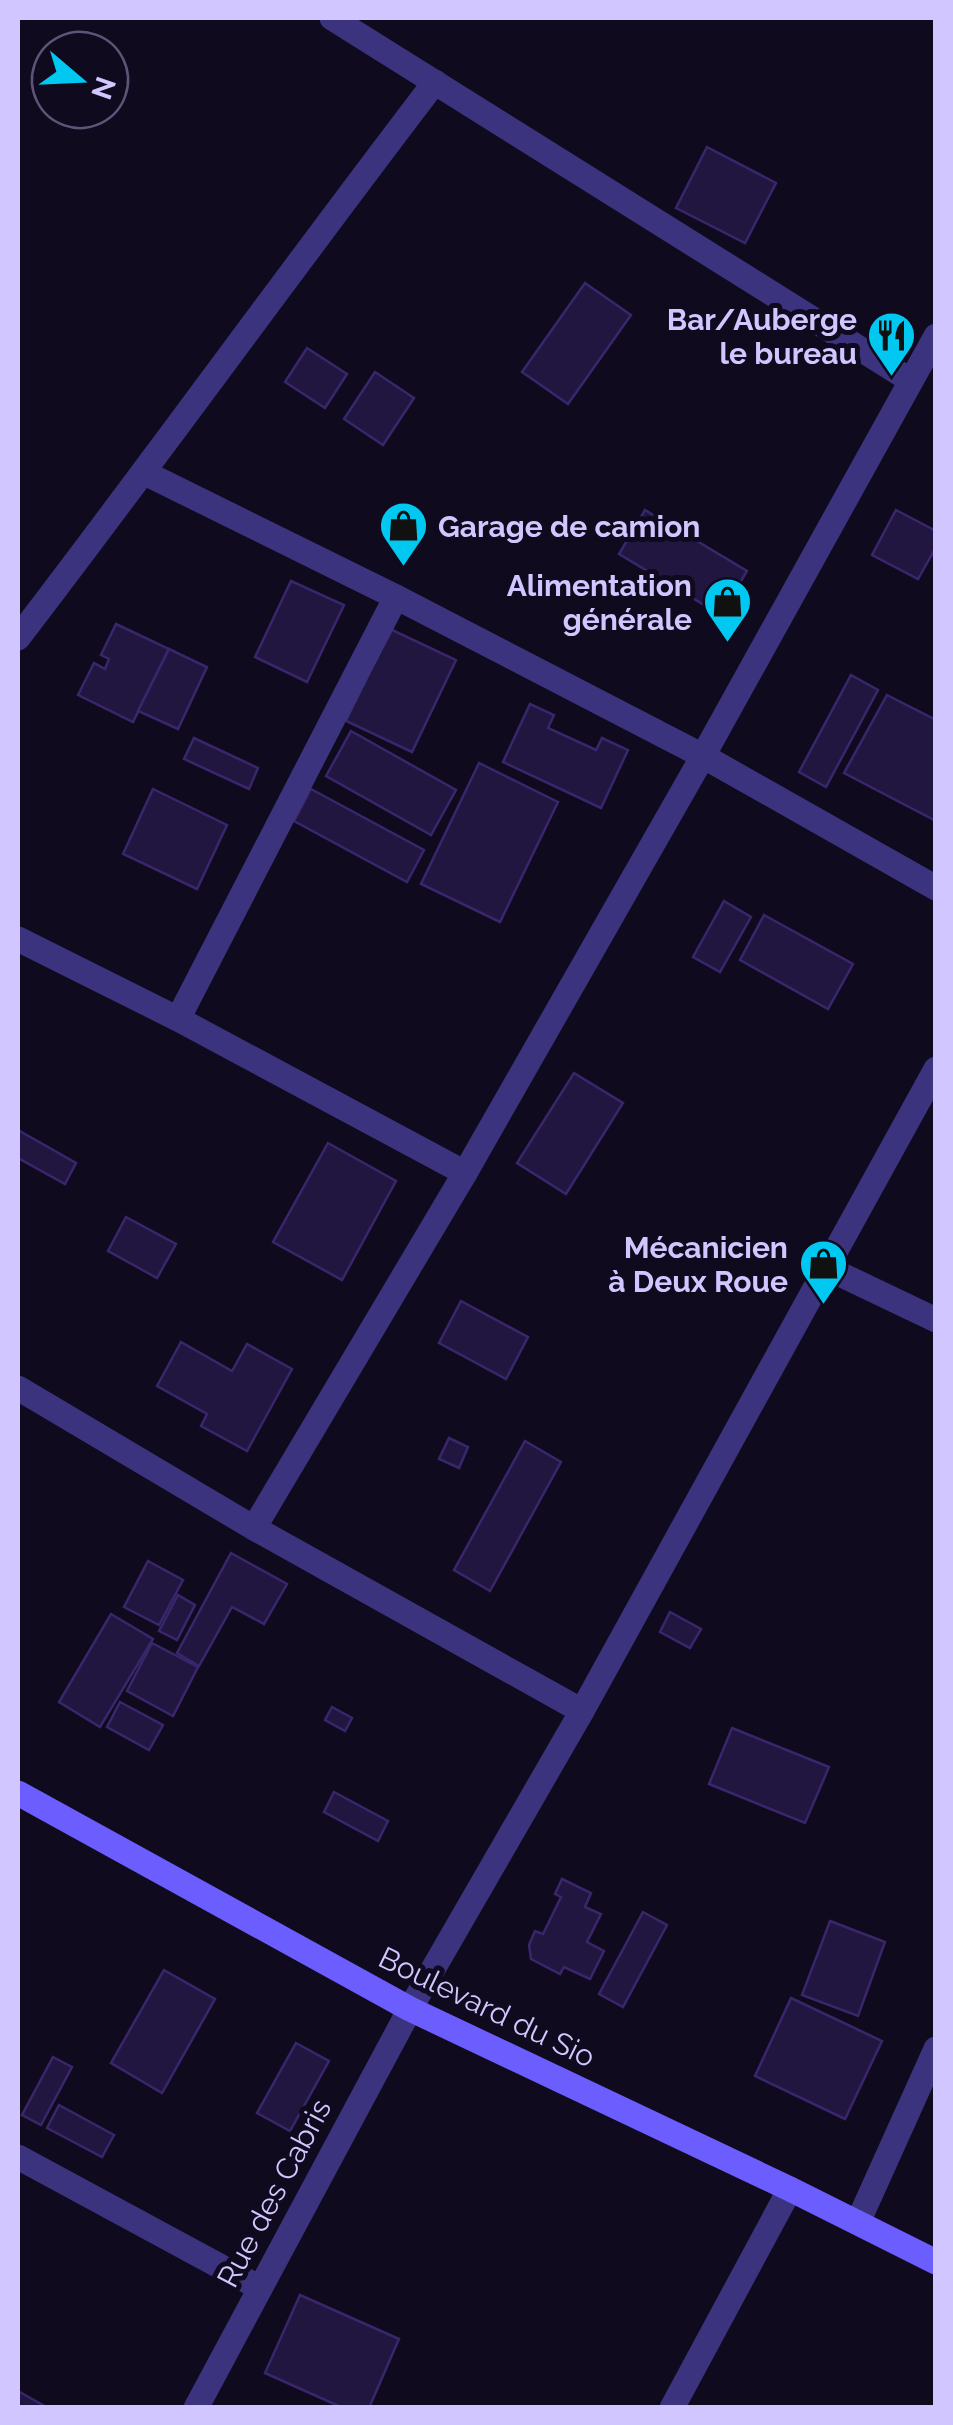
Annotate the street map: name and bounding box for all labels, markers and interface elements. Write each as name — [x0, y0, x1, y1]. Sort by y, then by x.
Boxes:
north arrow — [30, 30, 130, 130]
text: N — [84, 72, 122, 103]
place label: Bar/Auberge le bureau — [667, 302, 857, 371]
restaurant icon: Bar/Auberge le bureau — [866, 310, 918, 378]
shop icon: Garage de camion — [377, 500, 429, 568]
place label: Garage de camion — [438, 509, 700, 544]
place label: Alimentation générale — [507, 568, 692, 637]
shop icon: Alimentation générale — [701, 576, 753, 644]
place label: Mécanicien à Deux Roue — [608, 1230, 788, 1299]
shop icon: Mécanicien à Deux Roue — [797, 1238, 849, 1306]
street label: Boulevard du Sio — [373, 1940, 601, 2074]
street label: Rue des Cabris — [210, 2093, 338, 2293]

